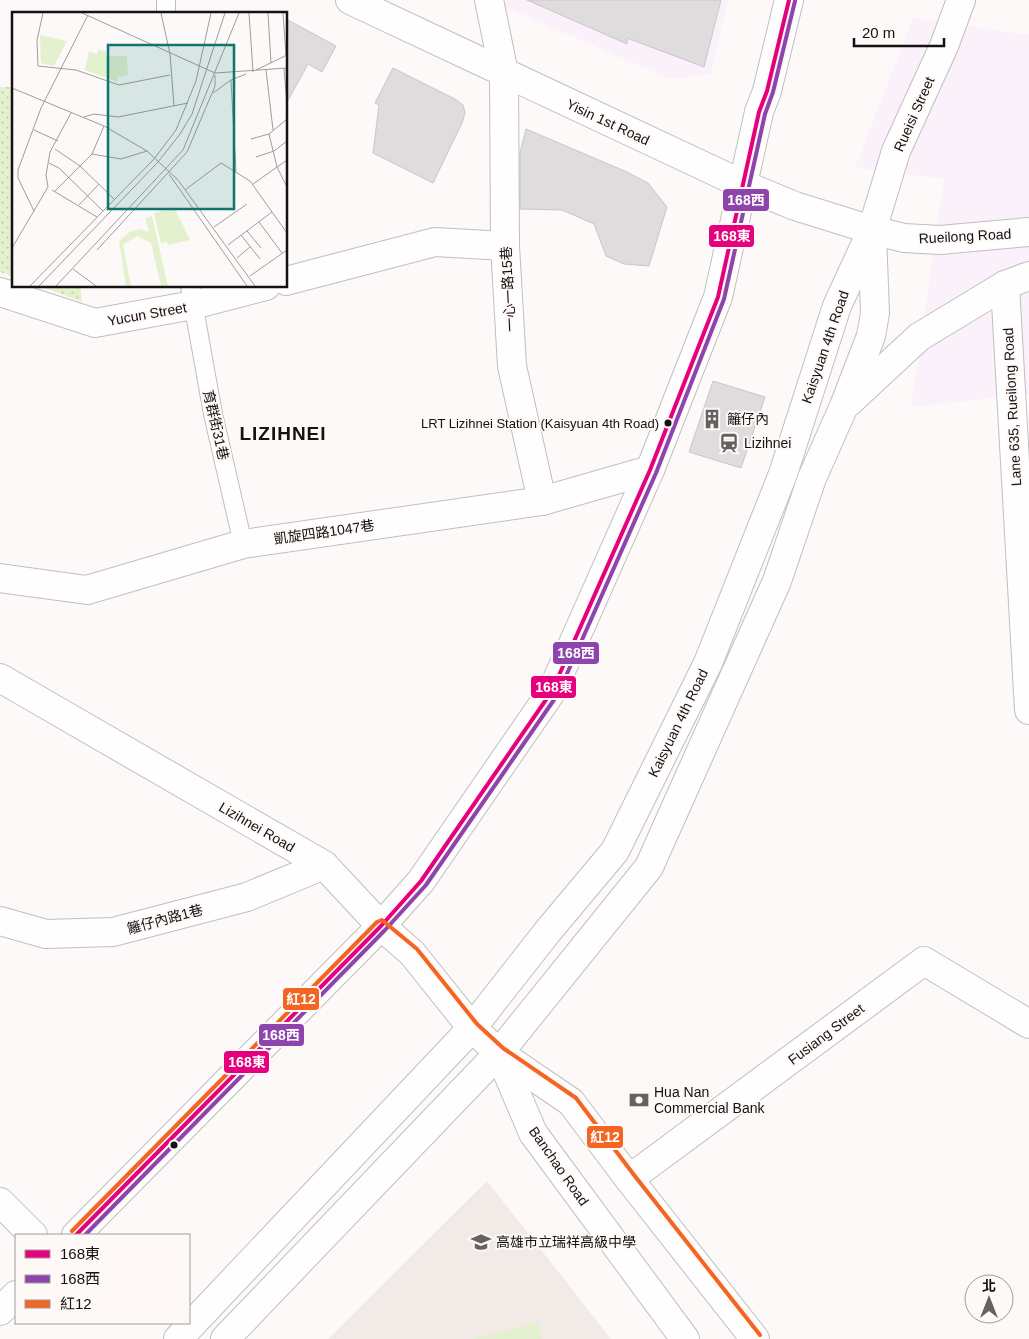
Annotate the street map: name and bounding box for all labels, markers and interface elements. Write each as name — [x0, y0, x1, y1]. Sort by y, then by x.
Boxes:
inset map — [12, 12, 288, 288]
scale bar — [854, 15, 944, 47]
text: 20 m — [862, 24, 895, 41]
street label: Rueisi Street — [890, 74, 938, 154]
street label: Yisin 1st Road — [564, 96, 652, 148]
line badge: 168西 — [722, 188, 770, 212]
text: 168西 — [727, 192, 765, 208]
line badge: 168東 — [708, 224, 755, 248]
street label: Rueilong Road — [918, 226, 1012, 246]
text: 168東 — [713, 228, 751, 244]
street label: 一心一路15巷 — [498, 246, 518, 332]
street label: Kaisyuan 4th Road — [798, 288, 852, 406]
street label: Yucun Street — [106, 299, 188, 329]
street label: Lane 635, Rueilong Road — [1000, 327, 1024, 487]
street label: 育群街31巷 — [200, 388, 232, 462]
building icon: 籬仔內 — [701, 408, 723, 430]
place label: 籬仔內 — [727, 411, 769, 427]
place label: LRT Lizihnei Station (Kaisyuan 4th Road) — [421, 416, 659, 431]
marker: LRT Lizihnei Station (Kaisyuan 4th Road) — [663, 418, 673, 428]
district label: LIZIHNEI — [239, 423, 327, 444]
station icon: Lizihnei — [718, 432, 740, 454]
place label: Lizihnei — [744, 435, 791, 451]
street label: 凱旋四路1047巷 — [273, 517, 375, 547]
line badge: 168西 — [552, 641, 600, 665]
text: 168西 — [557, 645, 595, 661]
street label: Kaisyuan 4th Road — [645, 666, 711, 780]
line badge: 168東 — [530, 675, 577, 699]
text: 168東 — [535, 679, 573, 695]
street label: Lizihnei Road — [216, 799, 298, 855]
street label: 籬仔內路1巷 — [125, 901, 205, 937]
line badge: 紅12 — [282, 987, 320, 1011]
text: 紅12 — [286, 991, 316, 1007]
street label: Fusiang Street — [785, 1000, 867, 1068]
line badge: 168西 — [258, 1023, 305, 1047]
text: 168西 — [262, 1027, 300, 1043]
line badge: 168東 — [223, 1050, 270, 1074]
text: 168東 — [228, 1054, 266, 1070]
place label: Hua Nan Commercial Bank — [654, 1084, 765, 1116]
bank icon: Hua Nan Commercial Bank — [628, 1089, 650, 1111]
street label: Banchao Road — [526, 1123, 592, 1209]
line badge: 紅12 — [586, 1125, 624, 1149]
text: 紅12 — [590, 1129, 620, 1145]
unlabelled marker — [169, 1140, 179, 1150]
school or university icon: 高雄市立瑞祥高級中學 — [470, 1231, 492, 1253]
legend — [15, 1234, 190, 1324]
place label: 高雄市立瑞祥高級中學 — [496, 1234, 636, 1250]
text: 168東 — [60, 1245, 100, 1262]
text: 168西 — [60, 1270, 100, 1287]
north arrow — [964, 1274, 1014, 1324]
text: 北 — [982, 1278, 996, 1294]
text: 紅12 — [60, 1295, 92, 1312]

